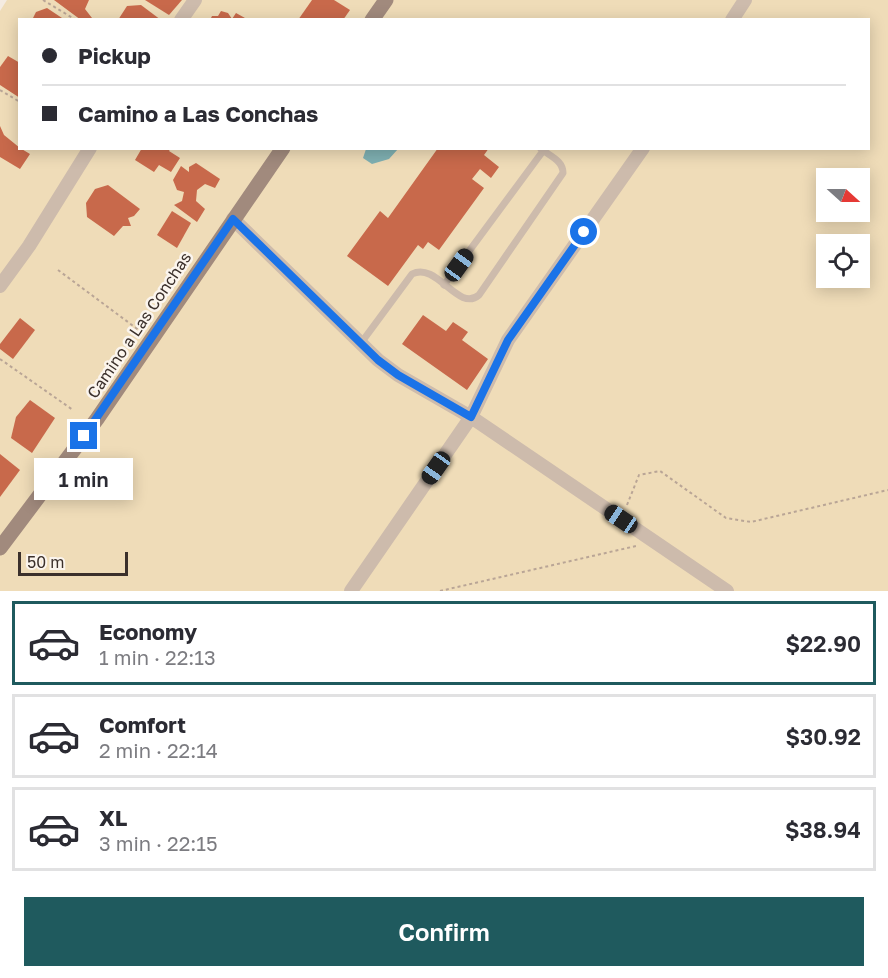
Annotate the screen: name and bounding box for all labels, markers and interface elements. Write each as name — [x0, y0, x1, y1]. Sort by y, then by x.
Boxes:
text: Pickup — [78, 42, 151, 69]
text: Camino a Las Conchas — [78, 100, 318, 127]
north arrow — [816, 168, 870, 222]
map controls — [816, 168, 870, 288]
route start — [570, 218, 597, 245]
button: locate — [816, 234, 870, 288]
car — [441, 245, 477, 285]
street label: Camino a Las Conchas — [83, 248, 195, 402]
route end — [70, 422, 97, 449]
car — [418, 448, 454, 488]
callout: 1 min — [34, 457, 134, 499]
text: 1 min — [58, 467, 109, 491]
car — [601, 501, 641, 537]
scale bar — [18, 549, 128, 576]
text: 50 m — [27, 552, 64, 572]
icon: car — [27, 616, 81, 670]
text: Economy — [99, 618, 197, 645]
text: $22.90 — [786, 630, 861, 657]
text: 1 min · 22:13 — [99, 645, 216, 669]
icon: car — [27, 709, 81, 763]
text: Comfort — [99, 711, 186, 738]
text: $30.92 — [785, 723, 861, 750]
text: 2 min · 22:14 — [99, 738, 218, 762]
icon: car — [27, 802, 81, 856]
text: XL — [99, 804, 127, 831]
text: $38.94 — [785, 816, 861, 843]
text: 3 min · 22:15 — [99, 831, 218, 855]
button: Confirm — [24, 897, 864, 966]

